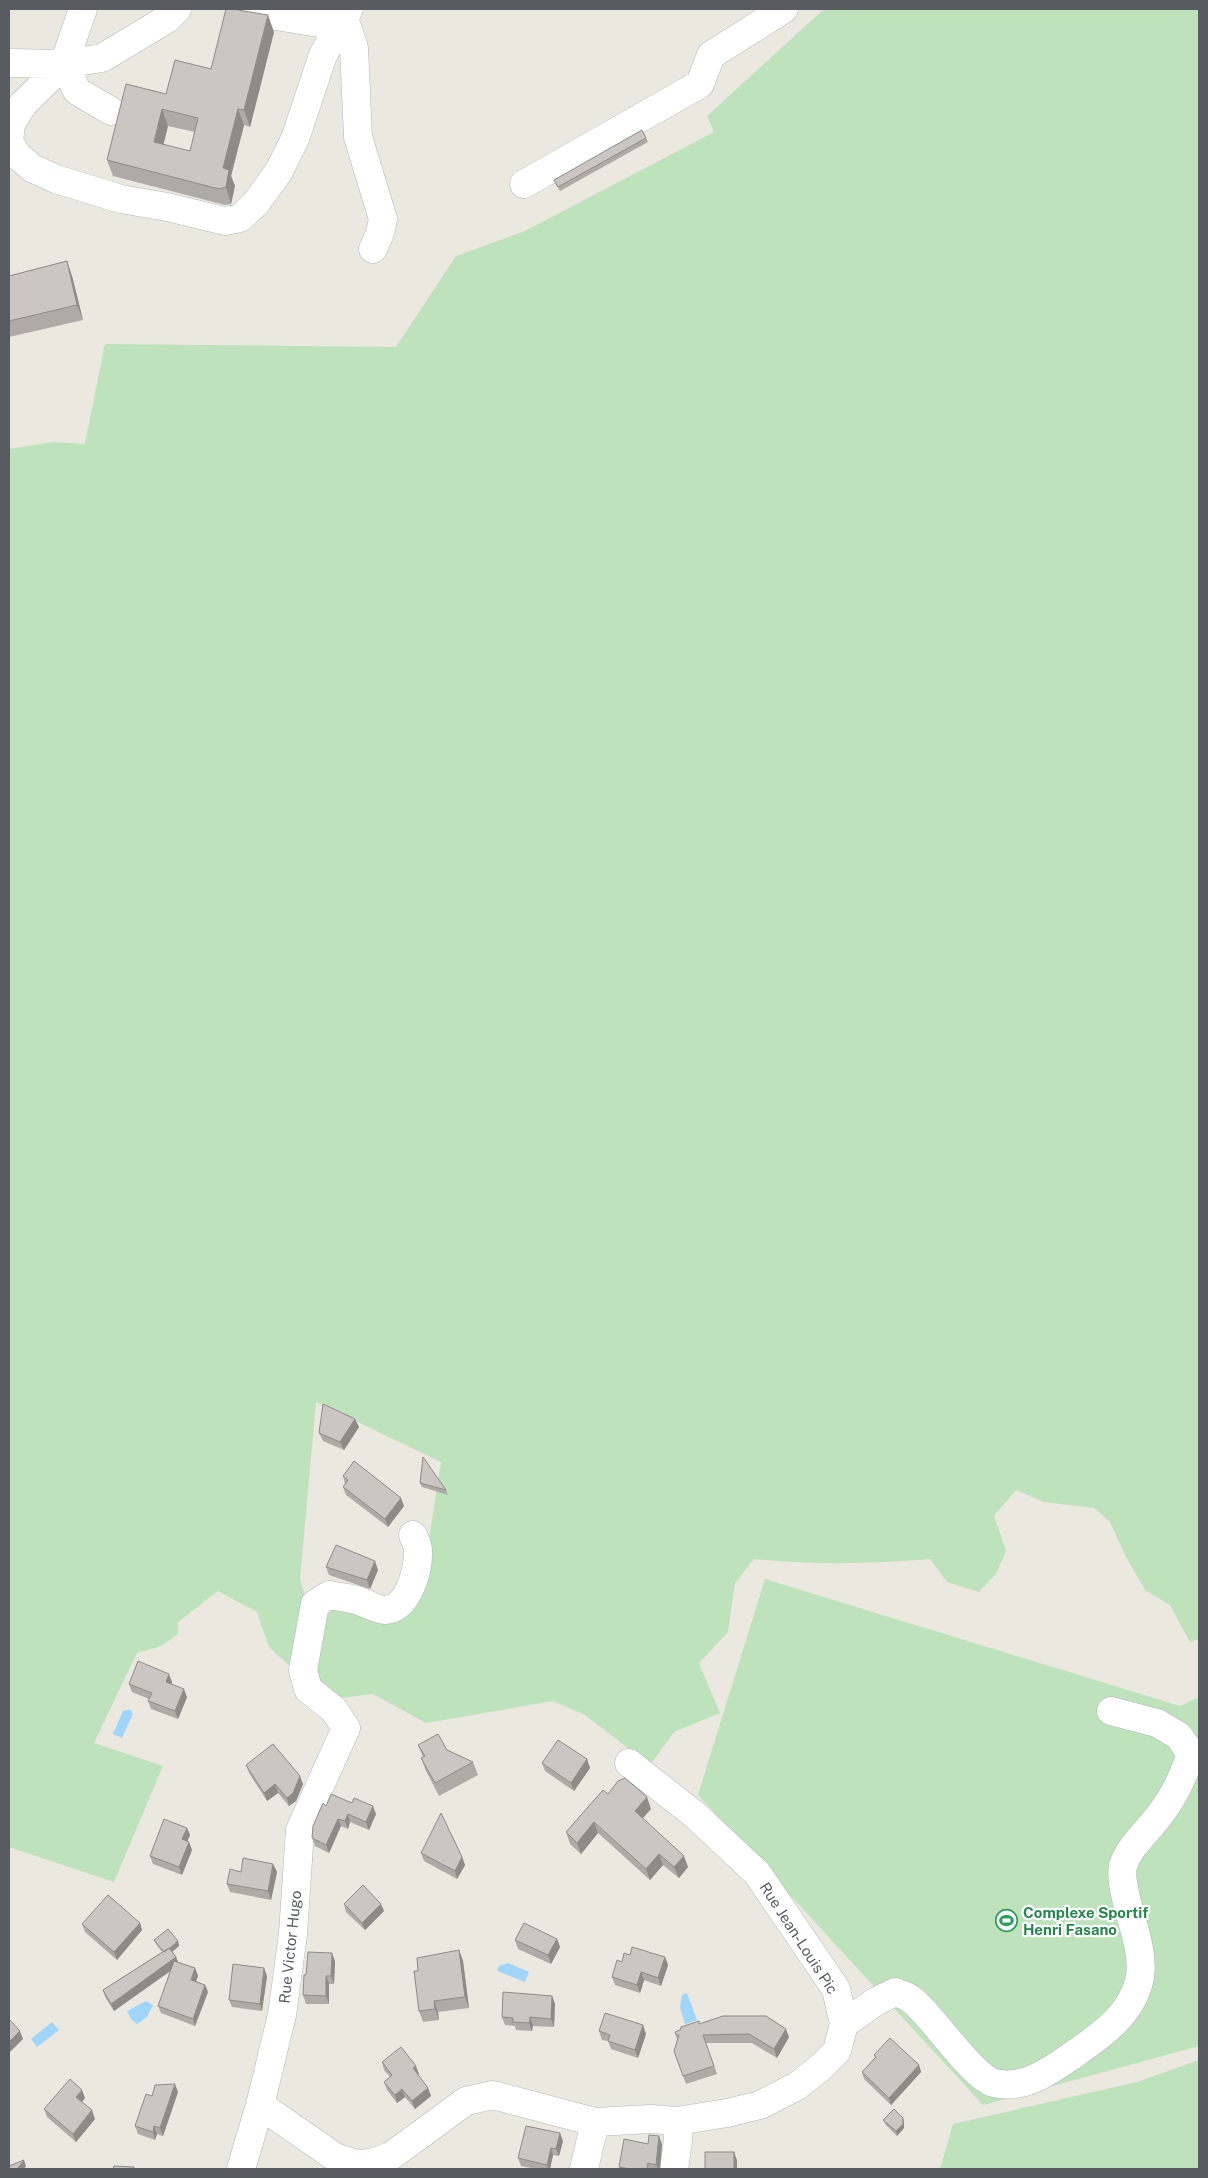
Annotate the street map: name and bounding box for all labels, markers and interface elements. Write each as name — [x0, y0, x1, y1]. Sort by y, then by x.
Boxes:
street label: Rue Jean-Louis Pic — [757, 1879, 841, 1997]
street label: Rue Victor Hugo — [276, 1890, 304, 2004]
place label: Complexe Sportif Henri Fasano — [1023, 1904, 1148, 1938]
sports icon: Complexe Sportif Henri Fasano — [995, 1909, 1019, 1933]

